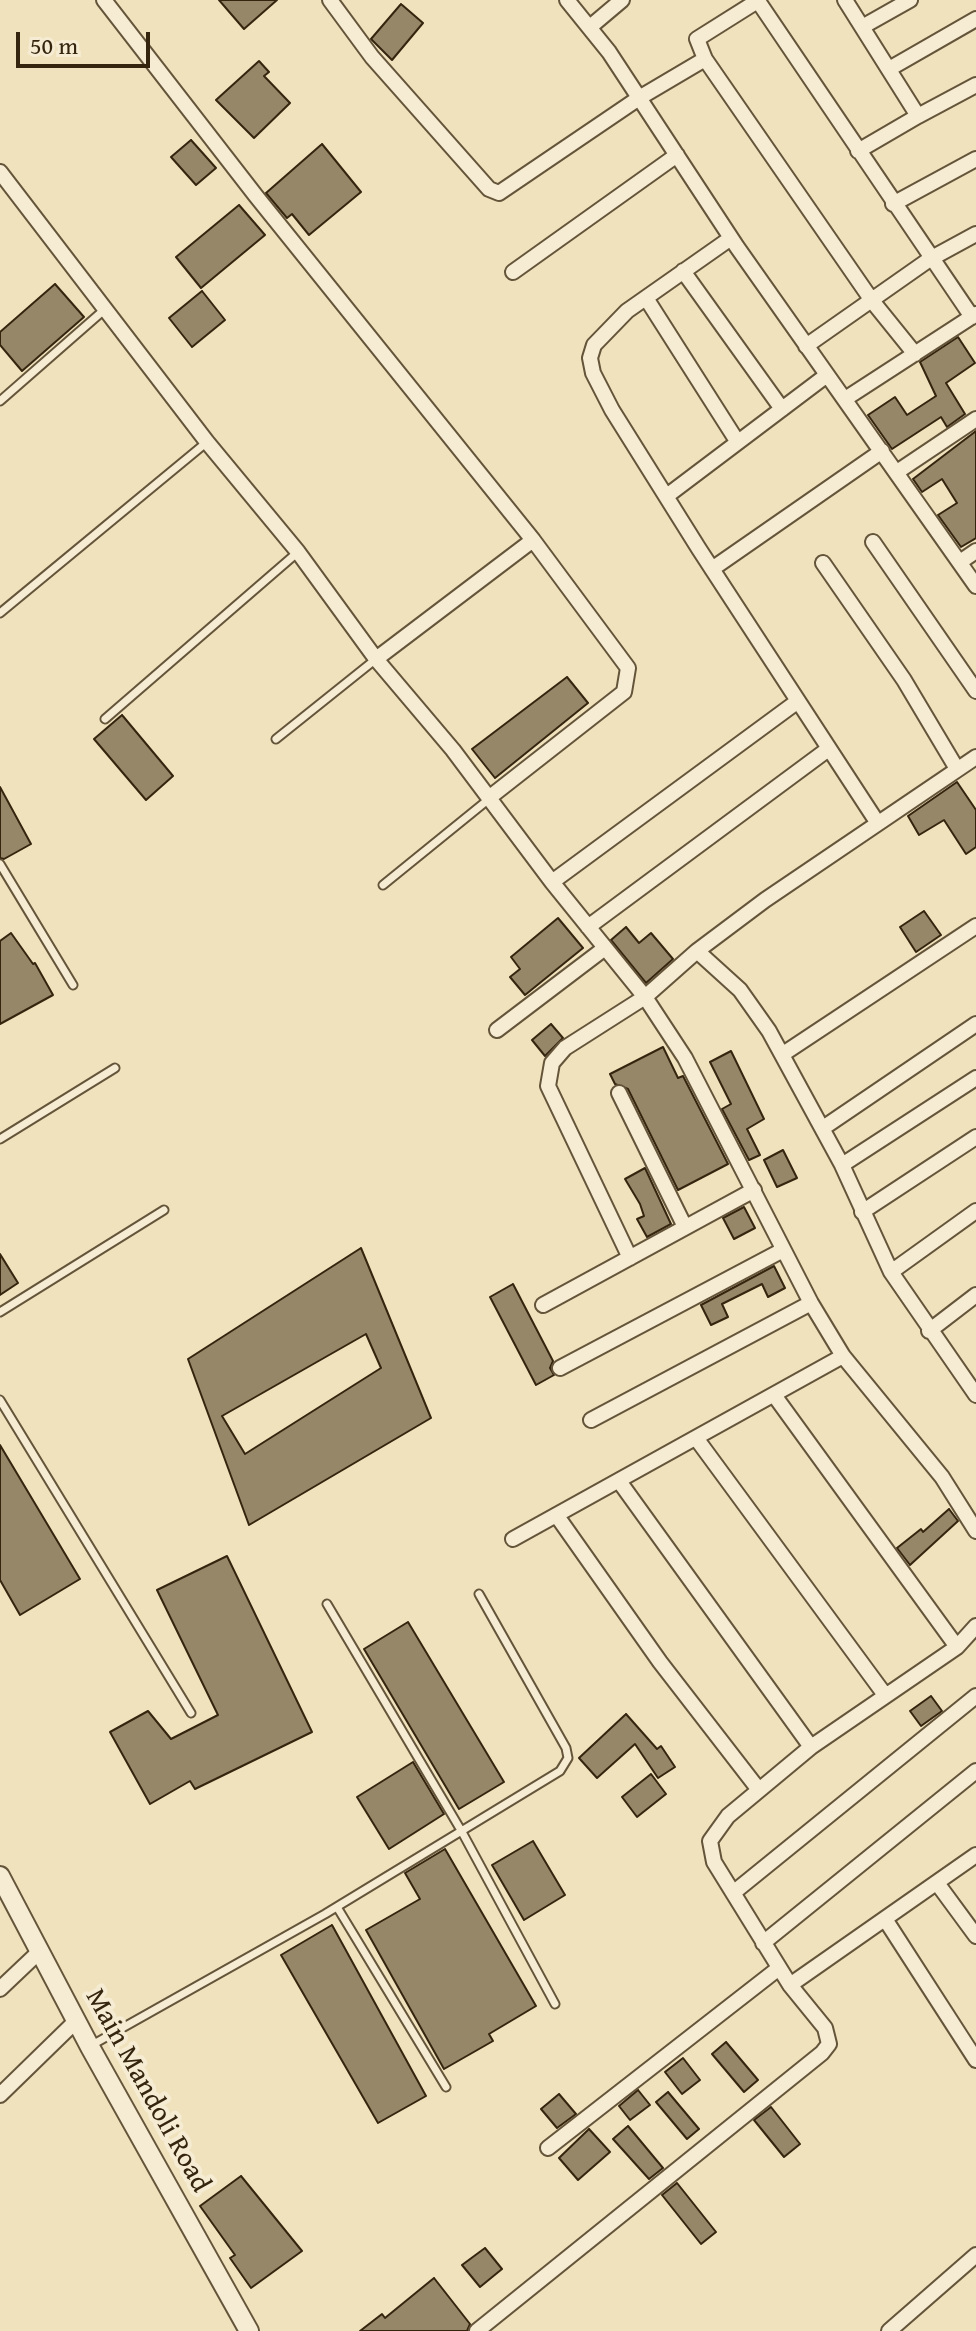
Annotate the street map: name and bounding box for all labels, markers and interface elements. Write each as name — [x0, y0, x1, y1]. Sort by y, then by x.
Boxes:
scale bar — [20, 16, 154, 66]
text: 50 m — [30, 28, 78, 63]
street label: Main Mandoli Road — [77, 1983, 217, 2199]

